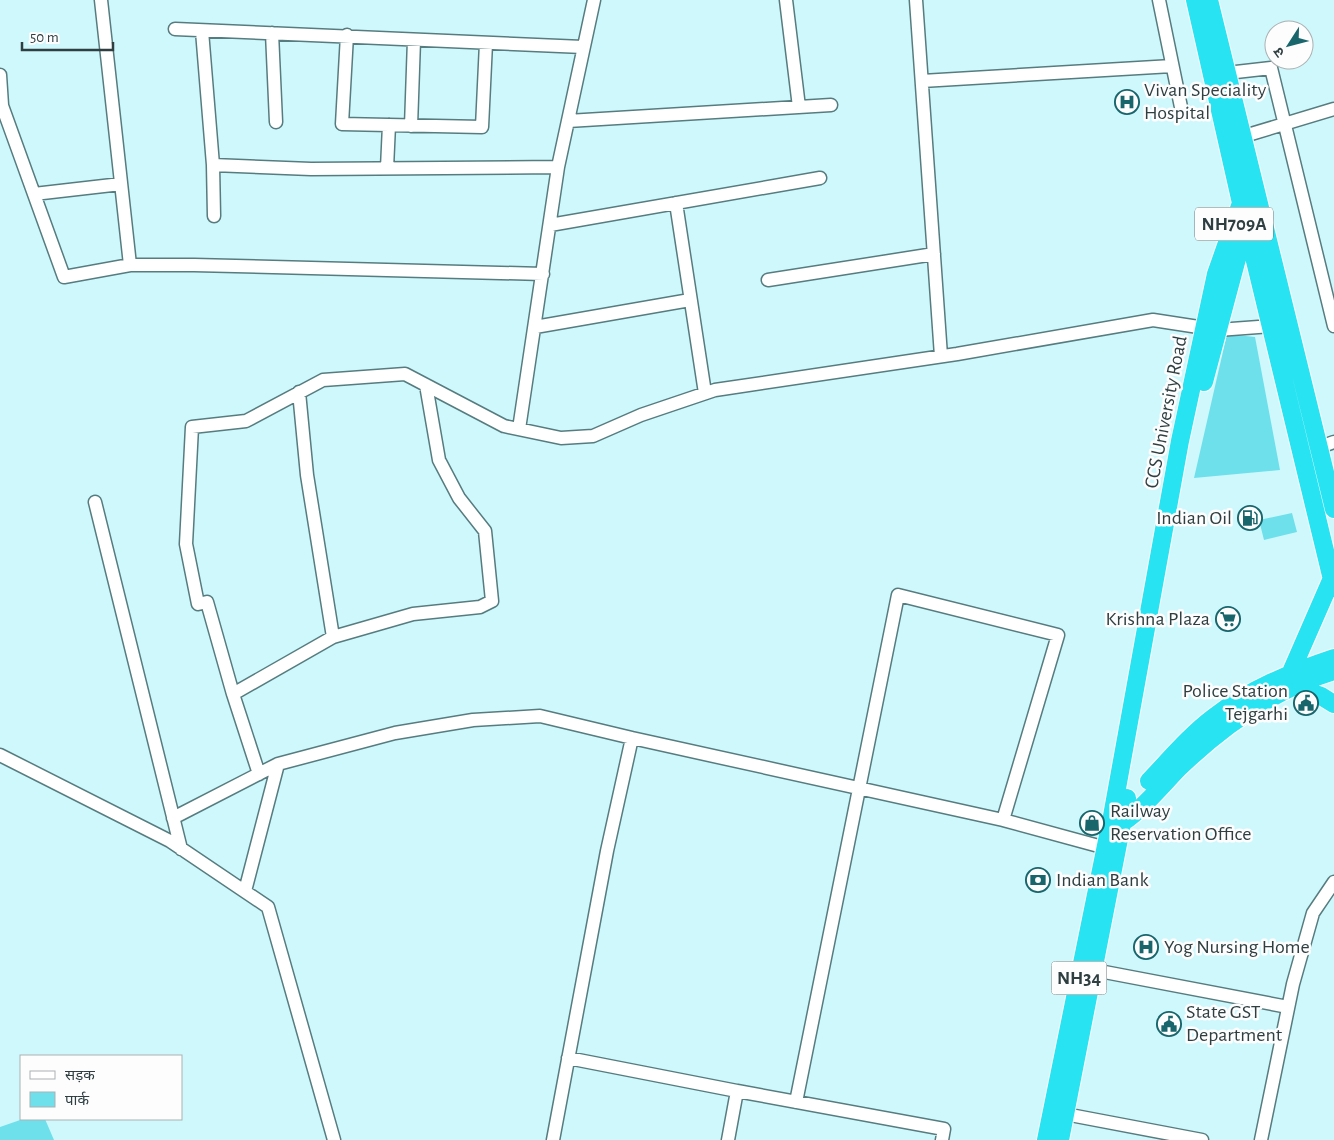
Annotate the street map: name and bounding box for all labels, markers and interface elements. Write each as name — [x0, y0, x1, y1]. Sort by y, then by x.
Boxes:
scale bar — [22, 20, 114, 52]
north arrow — [1264, 20, 1314, 70]
text: 50 m — [30, 30, 59, 45]
text: उ — [1271, 44, 1287, 59]
place label: Vivan Speciality Hospital — [1144, 80, 1267, 123]
hospital icon: Vivan Speciality Hospital — [1114, 89, 1140, 115]
road number: NH709A — [1195, 208, 1273, 240]
street label: CCS University Road — [1141, 334, 1191, 490]
fuel station icon: Indian Oil — [1237, 505, 1263, 531]
place label: Indian Oil — [1156, 508, 1232, 528]
supermarket icon: Krishna Plaza — [1215, 606, 1241, 632]
place label: Krishna Plaza — [1105, 609, 1210, 629]
place label: Police Station Tejgarhi — [1182, 681, 1288, 724]
public building icon: Police Station Tejgarhi — [1293, 690, 1319, 716]
place label: Railway Reservation Office — [1110, 801, 1252, 844]
shop icon: Railway Reservation Office — [1079, 810, 1105, 836]
bank icon: Indian Bank — [1025, 867, 1051, 893]
place label: Indian Bank — [1056, 870, 1149, 890]
hospital icon: Yog Nursing Home — [1133, 934, 1159, 960]
place label: Yog Nursing Home — [1164, 937, 1310, 957]
road number: NH34 — [1052, 961, 1106, 994]
place label: State GST Department — [1186, 1002, 1283, 1045]
public building icon: State GST Department — [1156, 1011, 1182, 1037]
legend — [20, 1055, 182, 1120]
text: सड़क — [65, 1068, 95, 1083]
text: पार्क — [65, 1091, 89, 1108]

